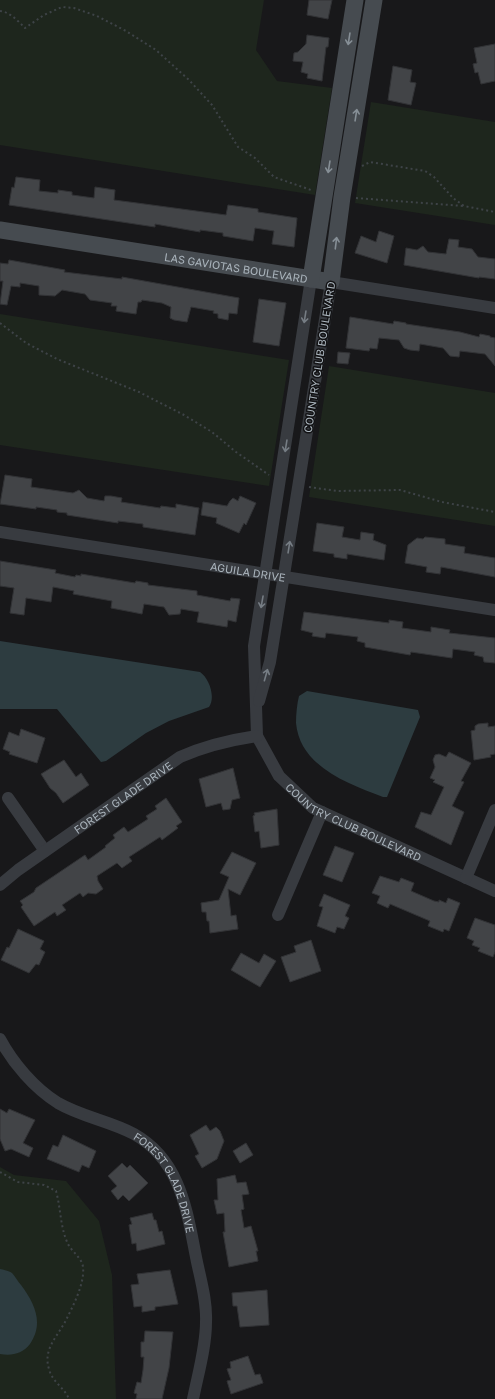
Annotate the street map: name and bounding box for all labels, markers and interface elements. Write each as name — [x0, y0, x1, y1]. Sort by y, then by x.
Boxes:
one-way arrow — [345, 32, 353, 45]
one-way arrow — [352, 109, 360, 122]
one-way arrow — [325, 160, 333, 173]
one-way arrow — [332, 237, 340, 250]
street label: LAS GAVIOTAS BOULEVARD — [163, 249, 309, 285]
street label: COUNTRY CLUB BOULEVARD — [301, 280, 337, 434]
one-way arrow — [301, 310, 309, 323]
one-way arrow — [282, 439, 290, 452]
one-way arrow — [285, 541, 293, 554]
street label: AGUILA DRIVE — [209, 559, 287, 583]
one-way arrow — [257, 595, 265, 608]
one-way arrow — [263, 668, 270, 681]
street label: FOREST GLADE DRIVE — [71, 758, 175, 836]
street label: COUNTRY CLUB BOULEVARD — [284, 780, 424, 863]
street label: FOREST GLADE DRIVE — [132, 1129, 198, 1234]

